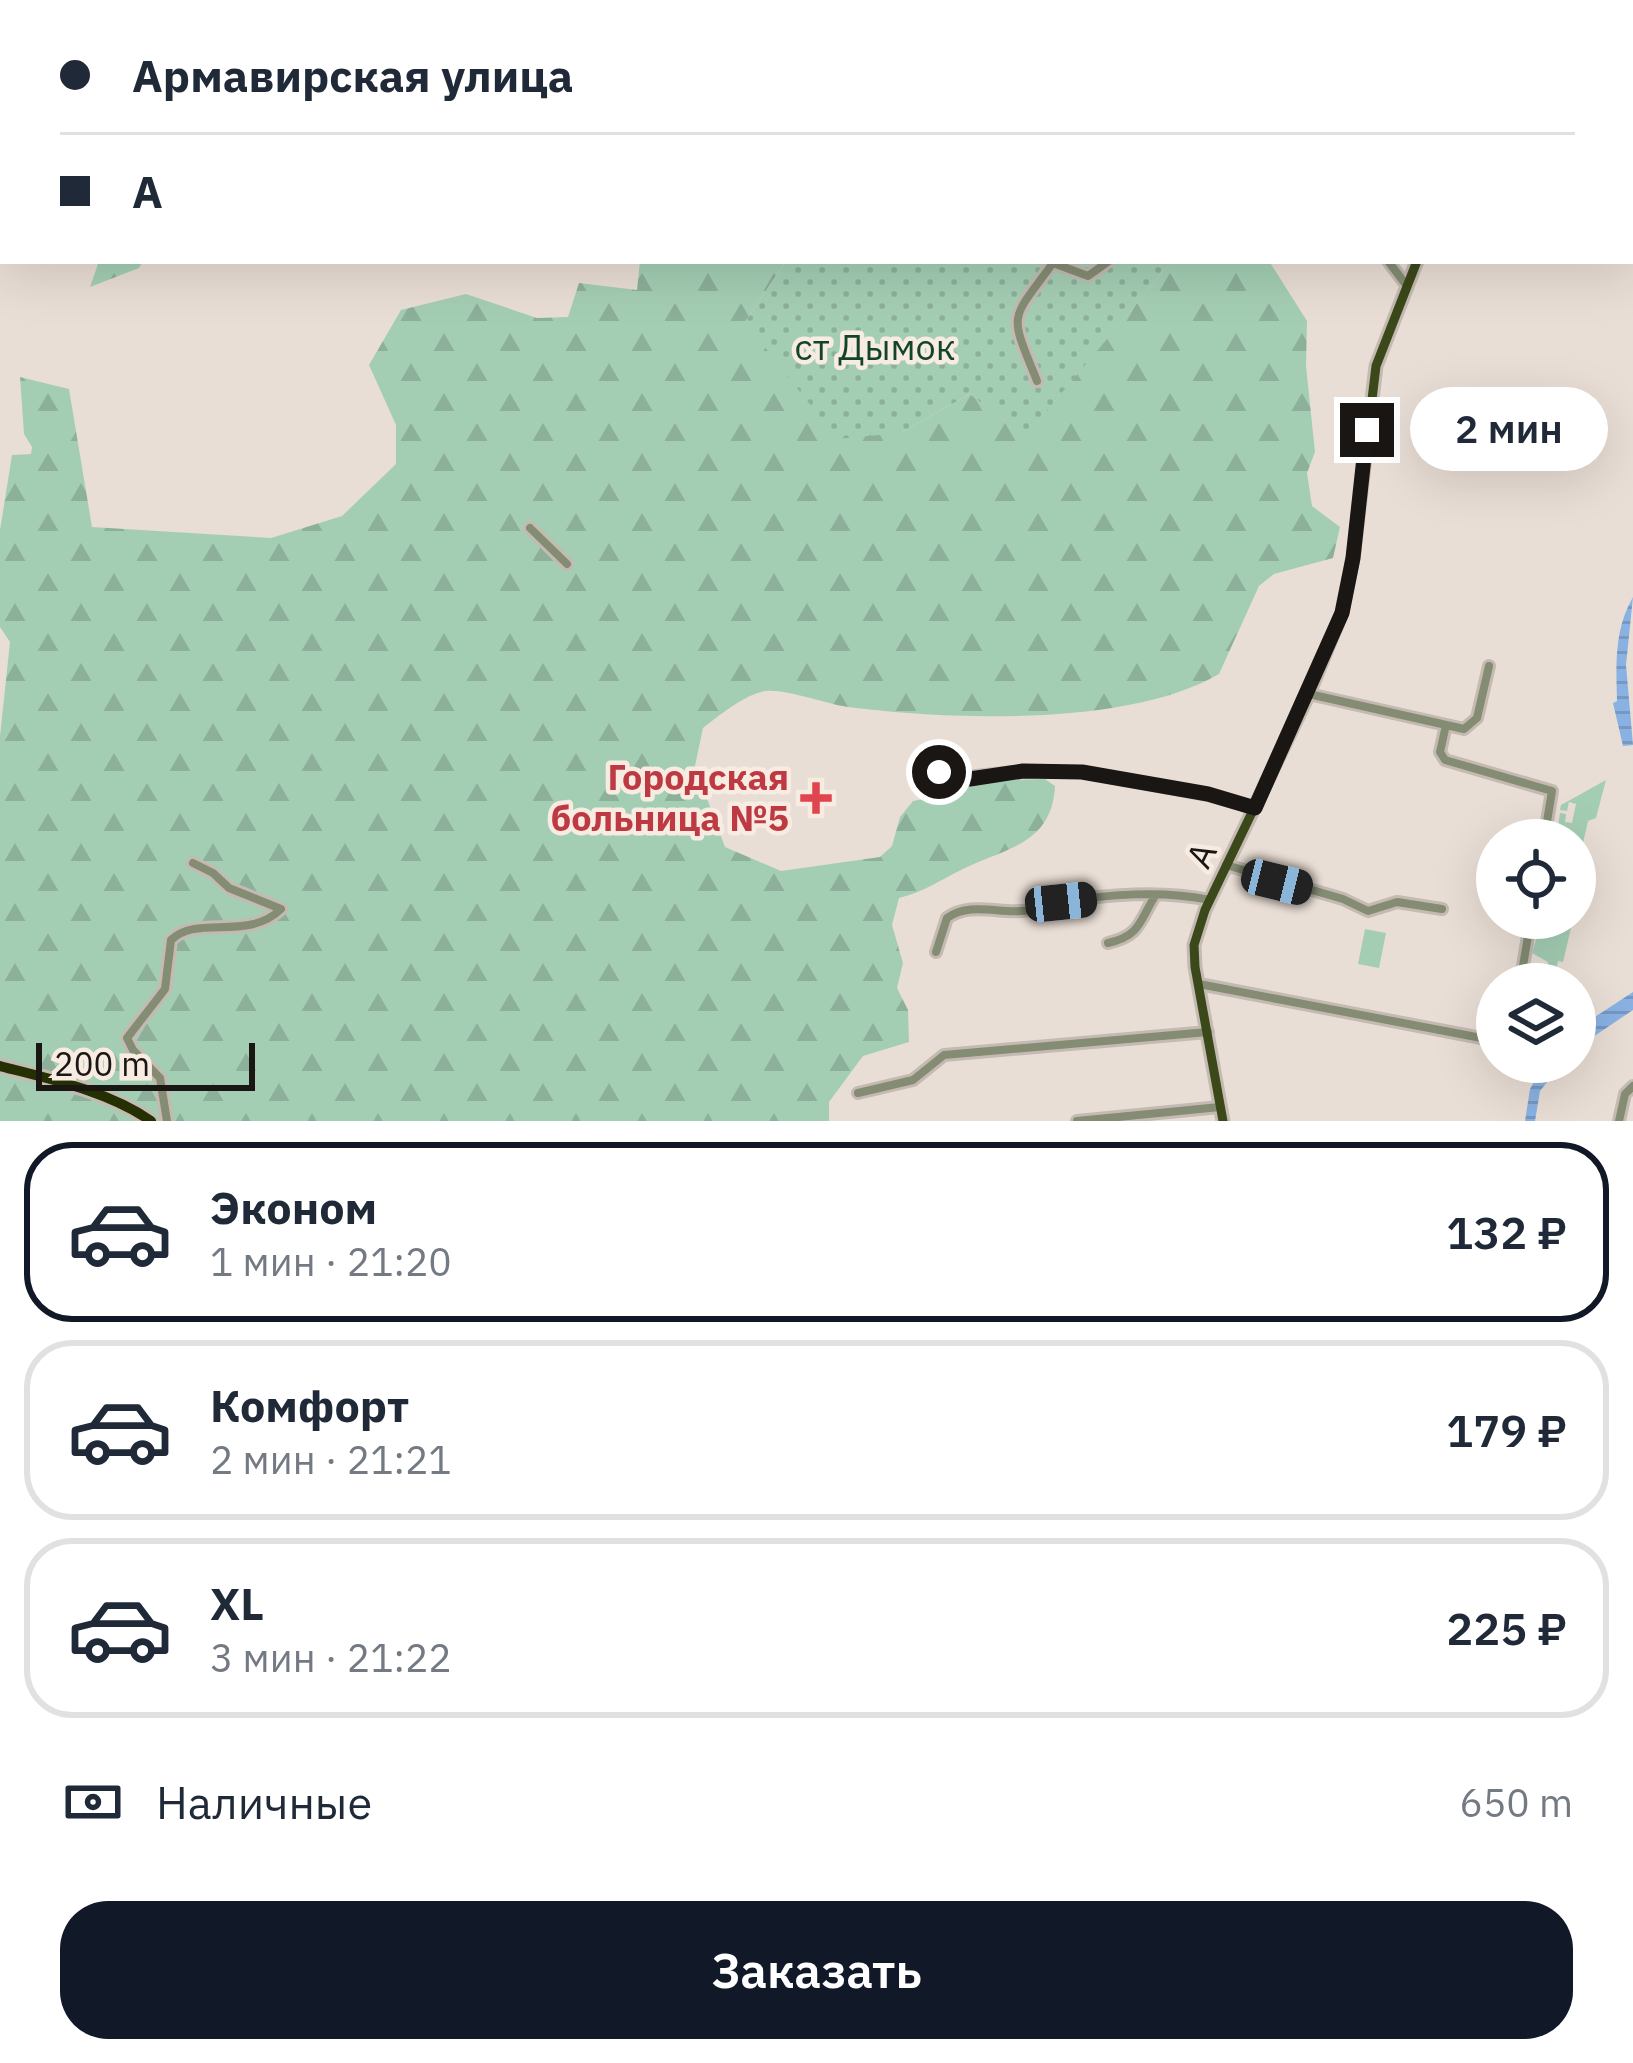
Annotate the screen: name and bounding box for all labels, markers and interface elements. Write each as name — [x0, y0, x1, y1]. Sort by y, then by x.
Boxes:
text: Армавирская улица — [132, 46, 573, 104]
text: A — [132, 162, 163, 220]
park label: ст Дымок — [795, 323, 955, 370]
callout: 2 мин — [1409, 388, 1607, 472]
route end — [1340, 403, 1394, 457]
text: 2 мин — [1455, 403, 1563, 454]
route start — [912, 745, 966, 799]
place label: Городская больница №5 — [551, 753, 789, 841]
marker: Городская больница №5 — [800, 782, 832, 814]
map controls — [1476, 819, 1596, 1083]
button: locate — [1476, 819, 1596, 939]
street label: A — [1174, 834, 1227, 875]
car — [1238, 856, 1316, 908]
car — [1023, 880, 1099, 924]
button: layers — [1476, 963, 1596, 1083]
scale bar — [36, 1037, 255, 1090]
text: 200 m — [54, 1042, 150, 1085]
icon: car — [66, 1178, 174, 1286]
text: Эконом — [210, 1178, 377, 1236]
text: 132 ₽ — [1446, 1203, 1567, 1261]
text: 1 мин · 21:20 — [210, 1236, 452, 1287]
icon: car — [66, 1376, 174, 1484]
text: Комфорт — [210, 1376, 409, 1434]
text: 179 ₽ — [1446, 1401, 1567, 1459]
text: 2 мин · 21:21 — [210, 1434, 452, 1485]
icon: car — [66, 1574, 174, 1682]
text: XL — [210, 1574, 264, 1632]
text: 225 ₽ — [1446, 1599, 1567, 1657]
text: 3 мин · 21:22 — [210, 1632, 452, 1683]
icon: cash — [60, 1769, 126, 1835]
text: Наличные — [156, 1773, 372, 1831]
text: 650 m — [1460, 1777, 1573, 1828]
button: Заказать — [60, 1901, 1573, 2039]

